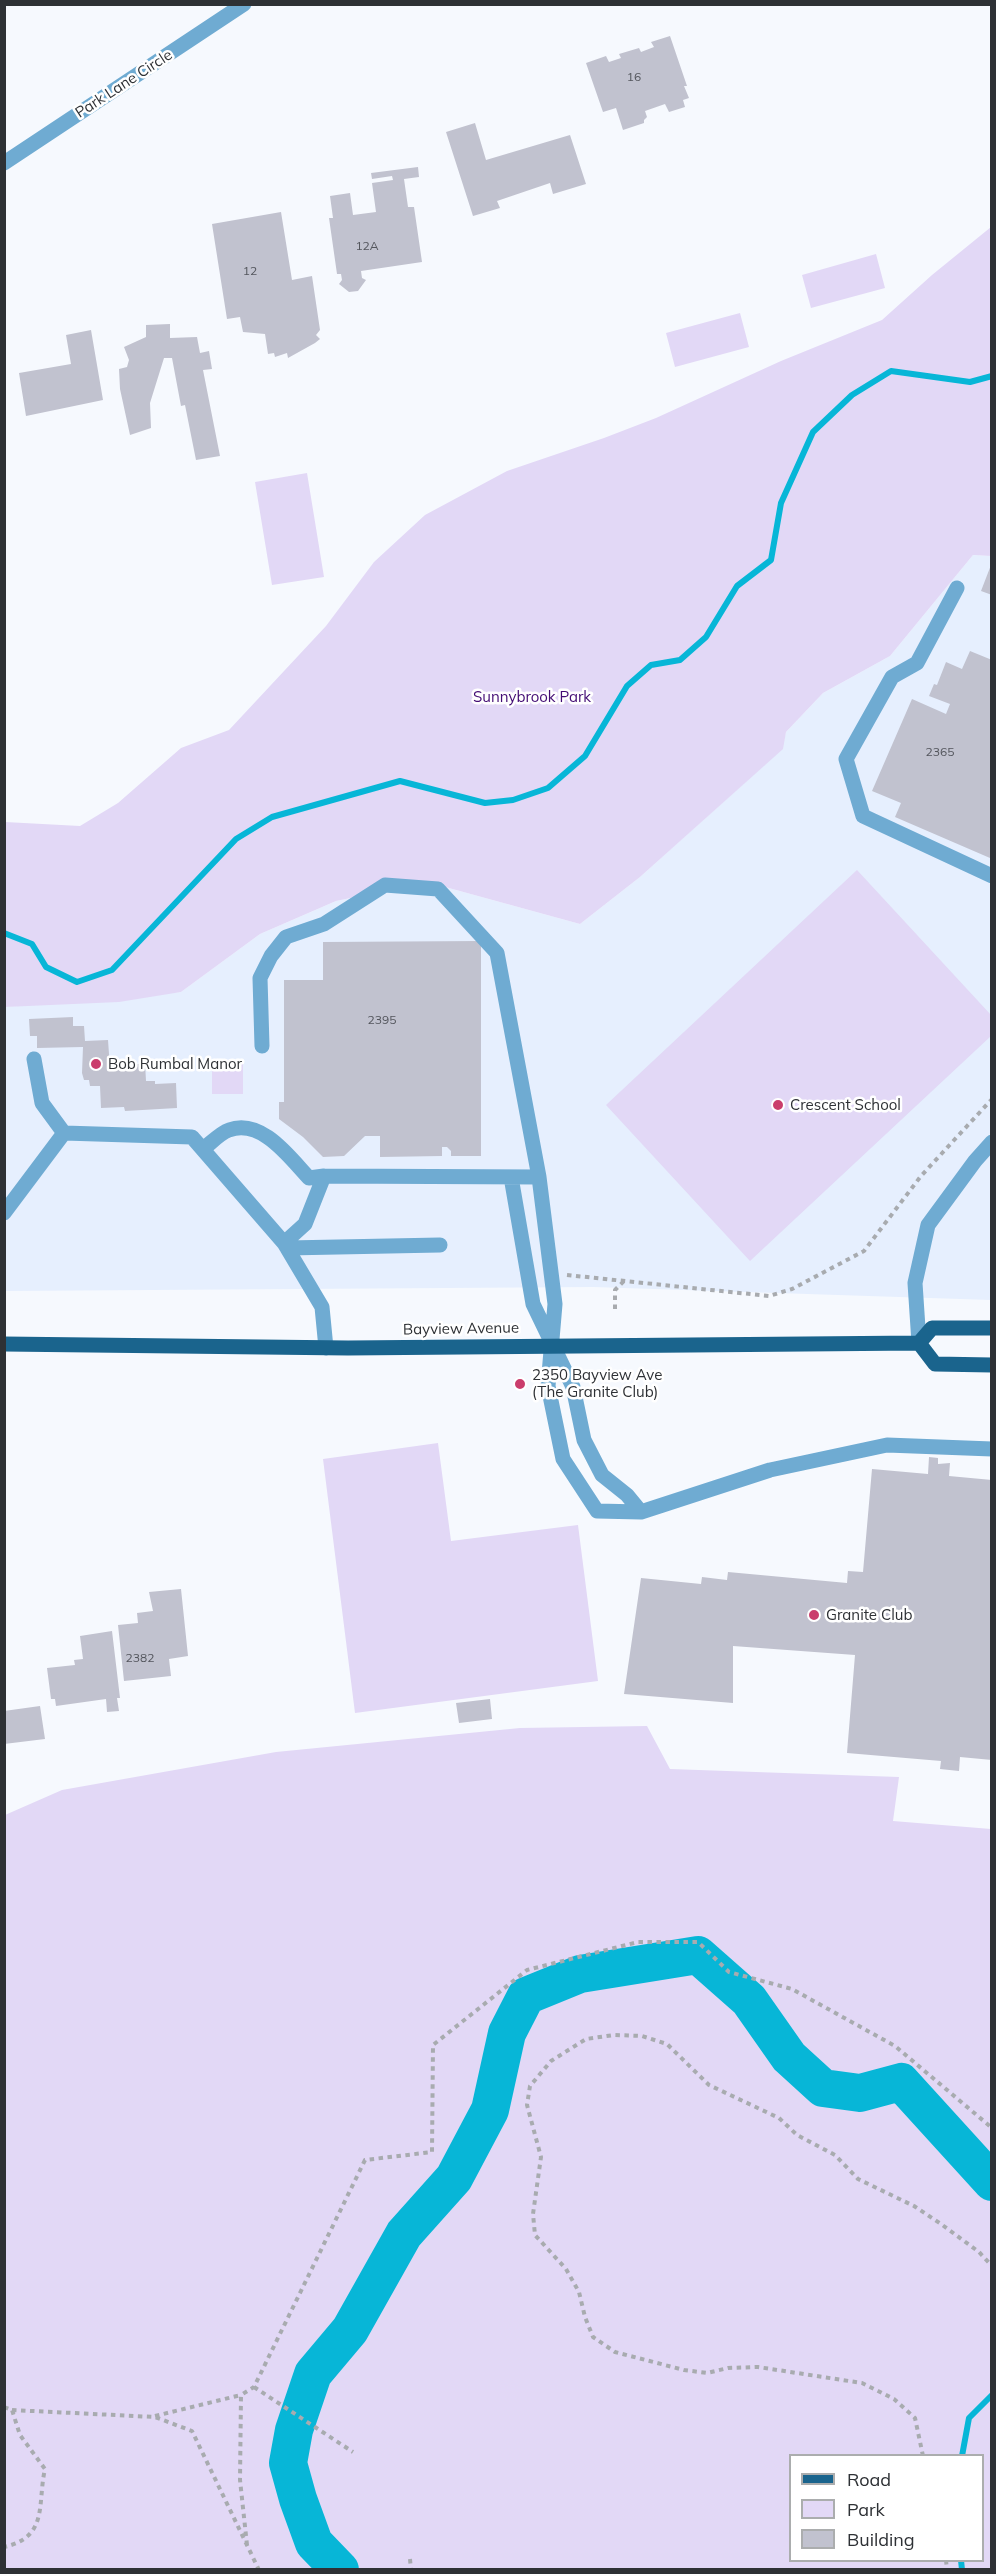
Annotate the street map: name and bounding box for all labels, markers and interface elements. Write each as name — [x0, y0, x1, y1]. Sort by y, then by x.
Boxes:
street label: Park Lane Circle — [72, 46, 176, 122]
house number: 16 — [627, 70, 641, 84]
house number: 12A — [355, 239, 379, 253]
house number: 12 — [243, 264, 257, 278]
park label: Sunnybrook Park — [473, 688, 591, 706]
house number: 2365 — [926, 745, 954, 759]
house number: 2395 — [368, 1013, 396, 1027]
place label: Bob Rumbal Manor — [108, 1055, 242, 1073]
marker: Bob Rumbal Manor — [89, 1057, 103, 1071]
place label: Crescent School — [790, 1096, 901, 1114]
marker: Crescent School — [771, 1098, 785, 1112]
street label: Bayview Avenue — [403, 1319, 519, 1339]
place label: 2350 Bayview Ave (The Granite Club) — [532, 1366, 662, 1401]
marker: 2350 Bayview Ave (The Granite Club) — [513, 1377, 527, 1391]
place label: Granite Club — [826, 1606, 912, 1624]
marker: Granite Club — [807, 1608, 821, 1622]
house number: 2382 — [126, 1651, 154, 1665]
legend — [789, 2454, 984, 2562]
text: Road — [847, 2468, 891, 2491]
text: Park — [847, 2498, 885, 2521]
text: Building — [847, 2528, 915, 2551]

